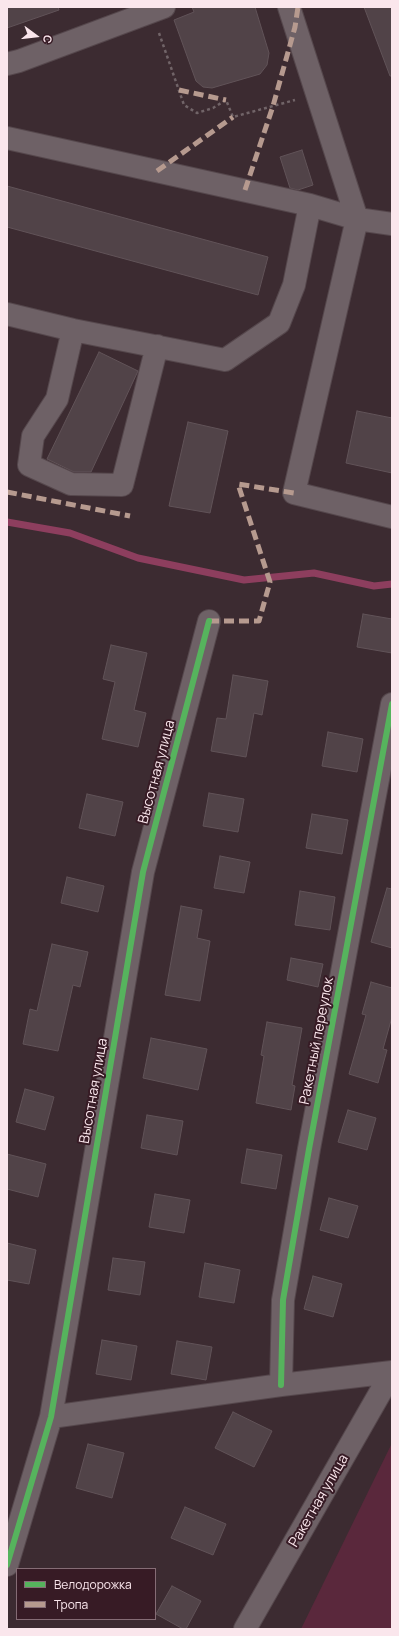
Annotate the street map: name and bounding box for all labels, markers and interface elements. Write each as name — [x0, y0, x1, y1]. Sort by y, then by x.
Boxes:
north arrow — [16, 16, 56, 56]
text: С — [40, 33, 56, 45]
street label: Высотная улица — [135, 718, 179, 826]
street label: Ракетный переулок — [296, 976, 338, 1106]
street label: Высотная улица — [76, 1037, 112, 1145]
street label: Ракетная улица — [286, 1452, 352, 1550]
legend — [16, 1568, 156, 1620]
text: Велодорожка — [54, 1576, 132, 1593]
text: Тропа — [54, 1596, 88, 1613]

